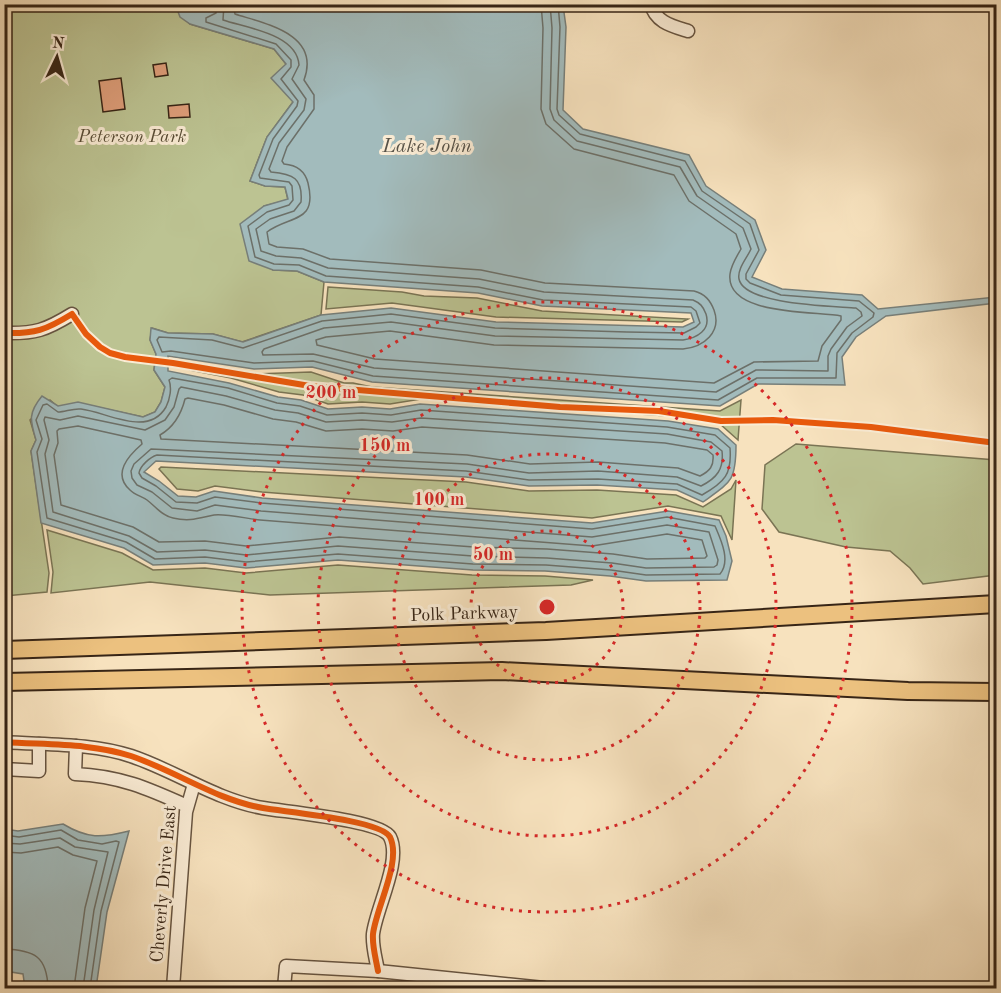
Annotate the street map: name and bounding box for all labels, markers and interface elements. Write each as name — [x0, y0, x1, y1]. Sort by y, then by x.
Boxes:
north arrow — [27, 27, 87, 87]
text: N — [51, 36, 66, 53]
park label: Peterson Park — [77, 128, 186, 146]
water label: Lake John — [381, 137, 472, 157]
text: 200 m — [306, 384, 356, 402]
text: 150 m — [360, 437, 410, 455]
text: 100 m — [414, 491, 464, 509]
text: 50 m — [473, 546, 513, 564]
centre of rings — [537, 597, 557, 617]
street label: Polk Parkway — [410, 603, 519, 625]
street label: Cheverly Drive East — [148, 805, 180, 963]

